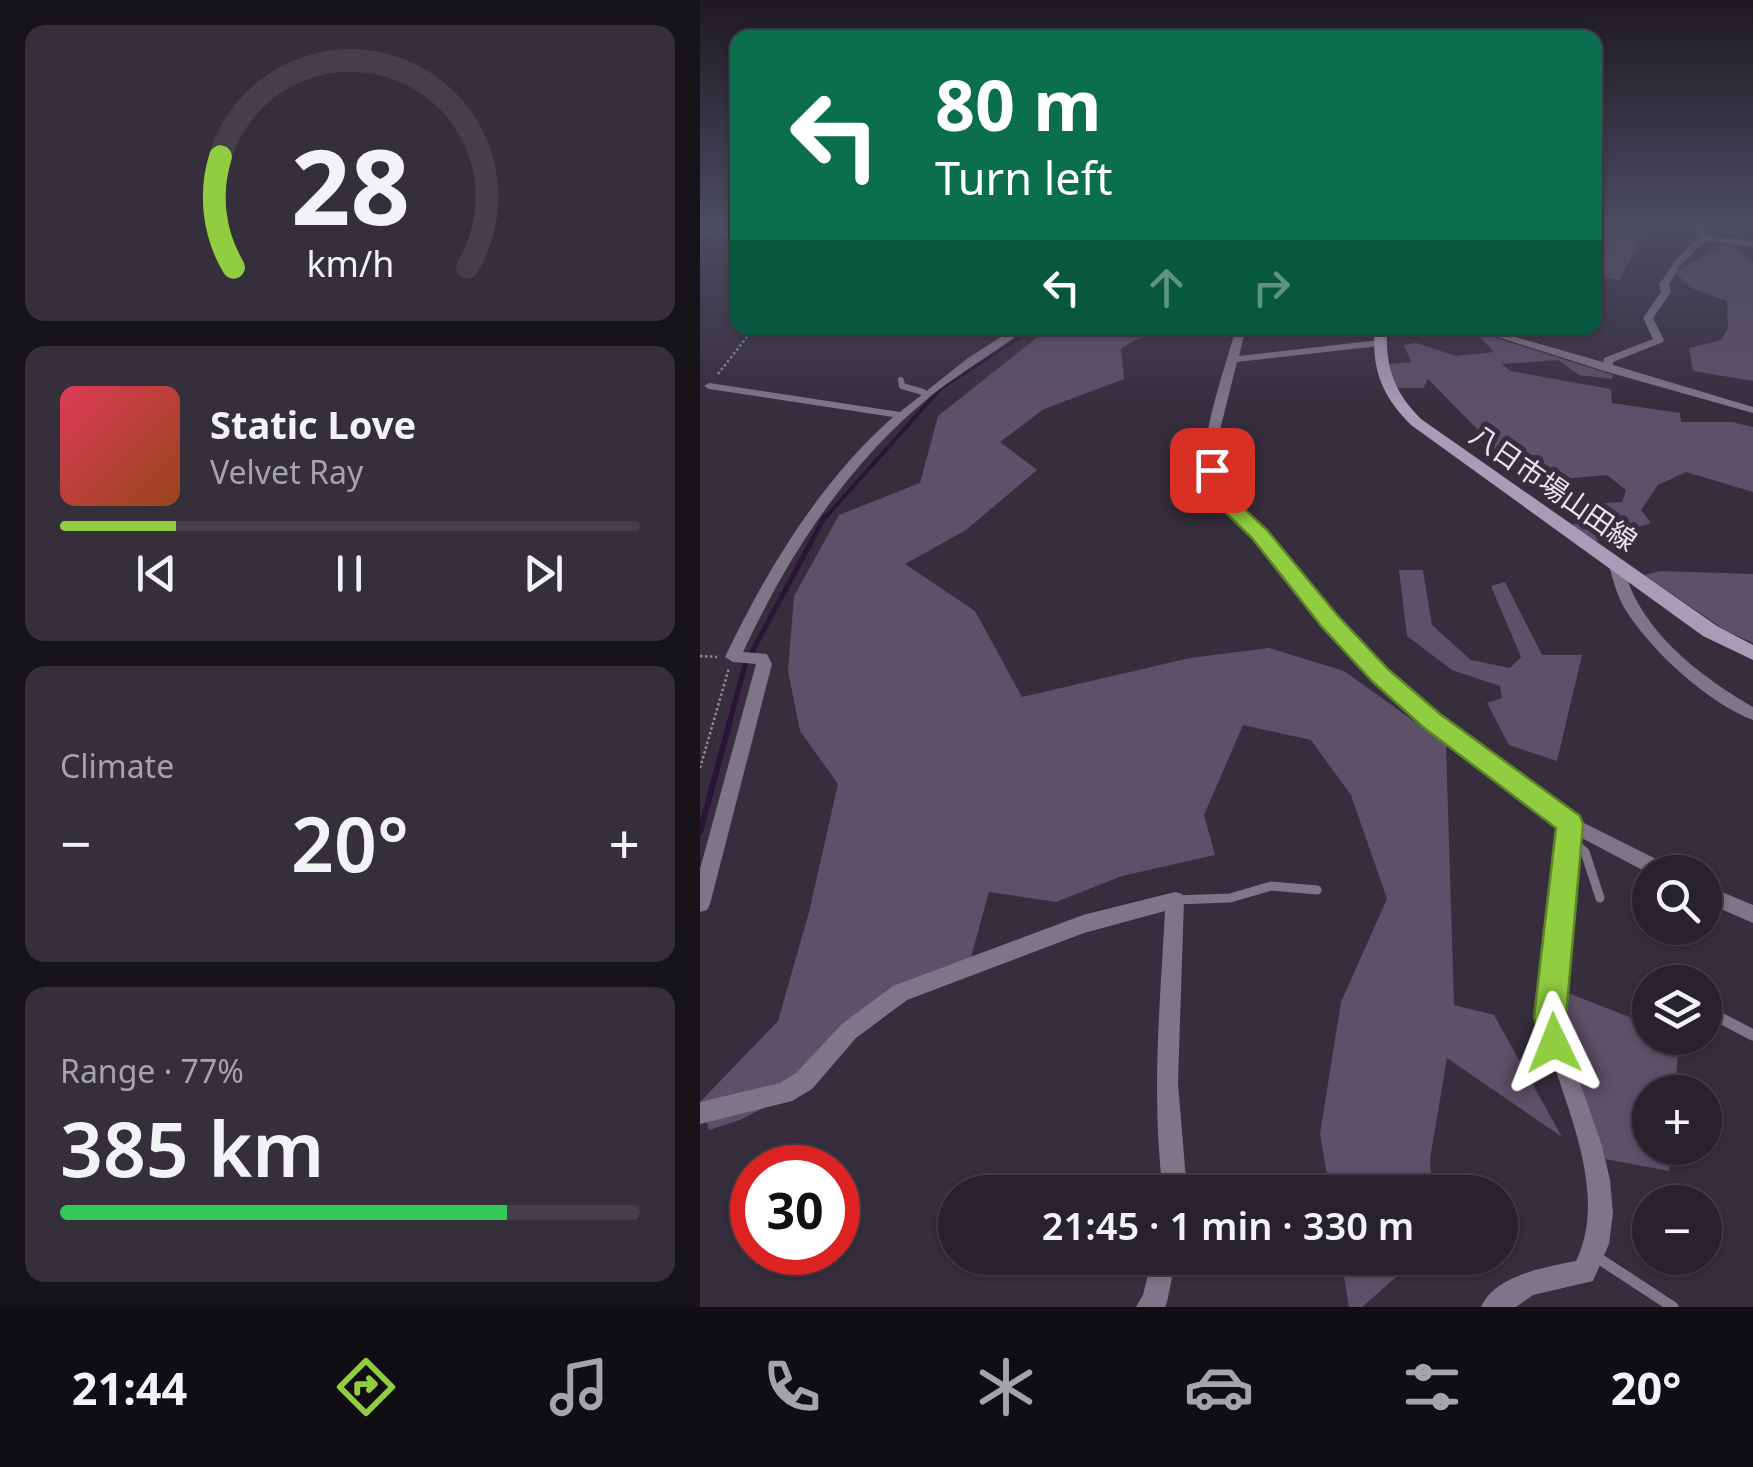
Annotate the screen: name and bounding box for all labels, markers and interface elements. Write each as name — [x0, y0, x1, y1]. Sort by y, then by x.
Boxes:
text: 80 m — [935, 56, 1102, 152]
icon: left — [770, 70, 900, 200]
text: 28 — [291, 114, 409, 255]
text: Turn left — [935, 147, 1112, 208]
text: km/h — [306, 239, 394, 287]
icon: left — [1034, 260, 1089, 315]
icon: ahead — [1139, 260, 1194, 315]
icon: right — [1244, 260, 1299, 315]
text: Static Love — [210, 398, 416, 450]
street label: 八日市場山田線 — [1463, 415, 1645, 559]
pin — [1170, 428, 1255, 513]
icon: arrive — [1185, 443, 1240, 498]
text: Velvet Ray — [210, 450, 363, 493]
icon: previous — [129, 546, 184, 601]
icon: pause — [322, 546, 377, 601]
icon: next — [516, 546, 571, 601]
text: Climate — [60, 744, 174, 787]
text: 20° — [291, 792, 409, 894]
text: − — [60, 805, 91, 880]
text: + — [609, 805, 640, 880]
map controls — [1632, 855, 1722, 1275]
button: search — [1632, 855, 1722, 945]
button: layers — [1632, 965, 1722, 1055]
position arrow — [1502, 991, 1606, 1095]
text: Range · 77% — [60, 1049, 244, 1092]
button: + — [1632, 1075, 1722, 1165]
text: 385 km — [60, 1097, 324, 1199]
speed limit sign: 30 — [730, 1145, 860, 1275]
button: − — [1632, 1185, 1722, 1275]
text: 21:45 · 1 min · 330 m — [1042, 1199, 1414, 1251]
icon: directions — [331, 1352, 401, 1422]
icon: music — [544, 1352, 614, 1422]
icon: phone — [757, 1352, 827, 1422]
icon: climate — [971, 1352, 1041, 1422]
icon: car — [1184, 1352, 1254, 1422]
icon: filters — [1397, 1352, 1467, 1422]
text: 21:44 — [72, 1357, 187, 1418]
text: 20° — [1611, 1357, 1681, 1418]

